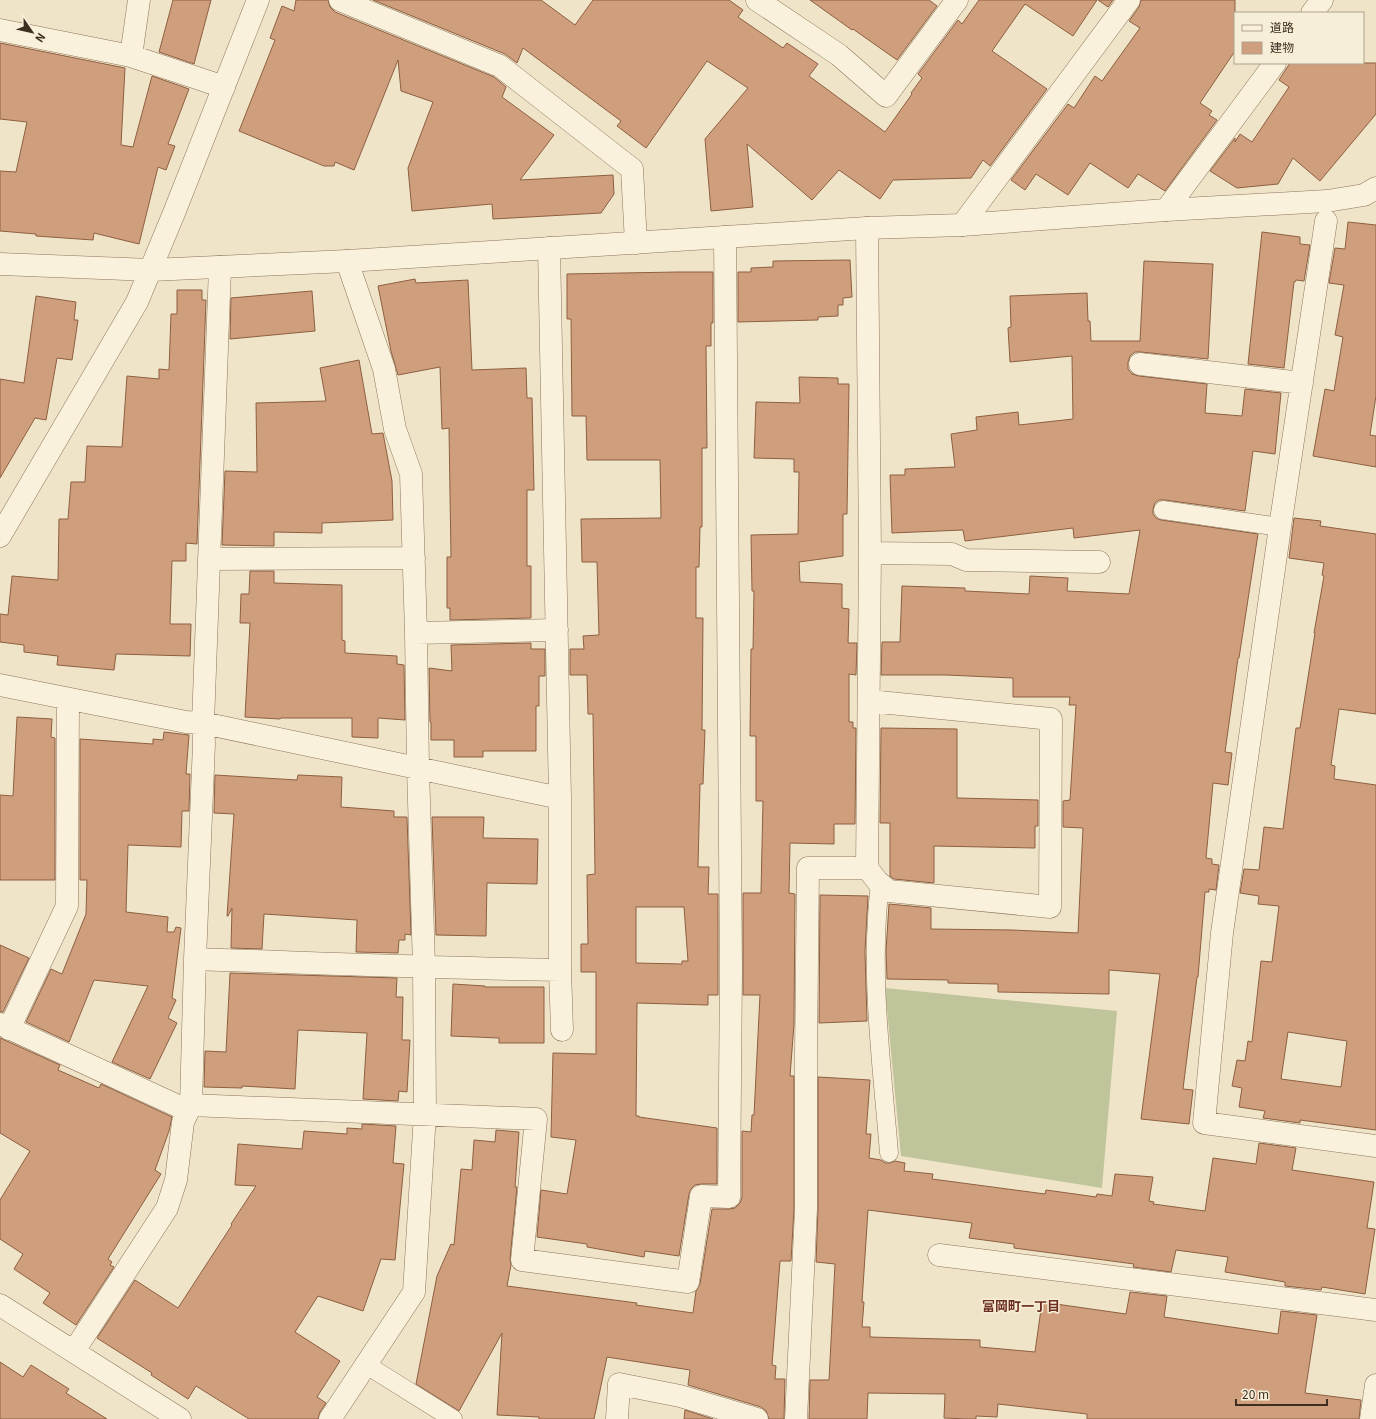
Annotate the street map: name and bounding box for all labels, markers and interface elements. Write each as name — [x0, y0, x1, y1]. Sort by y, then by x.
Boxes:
north arrow — [12, 12, 52, 52]
legend — [1234, 12, 1364, 64]
text: 道路 — [1270, 18, 1294, 35]
text: N — [32, 30, 50, 46]
text: 建物 — [1270, 38, 1294, 55]
district label: 富岡町一丁目 — [982, 1296, 1060, 1315]
scale bar — [1236, 1381, 1327, 1407]
text: 20 m — [1242, 1385, 1269, 1402]

